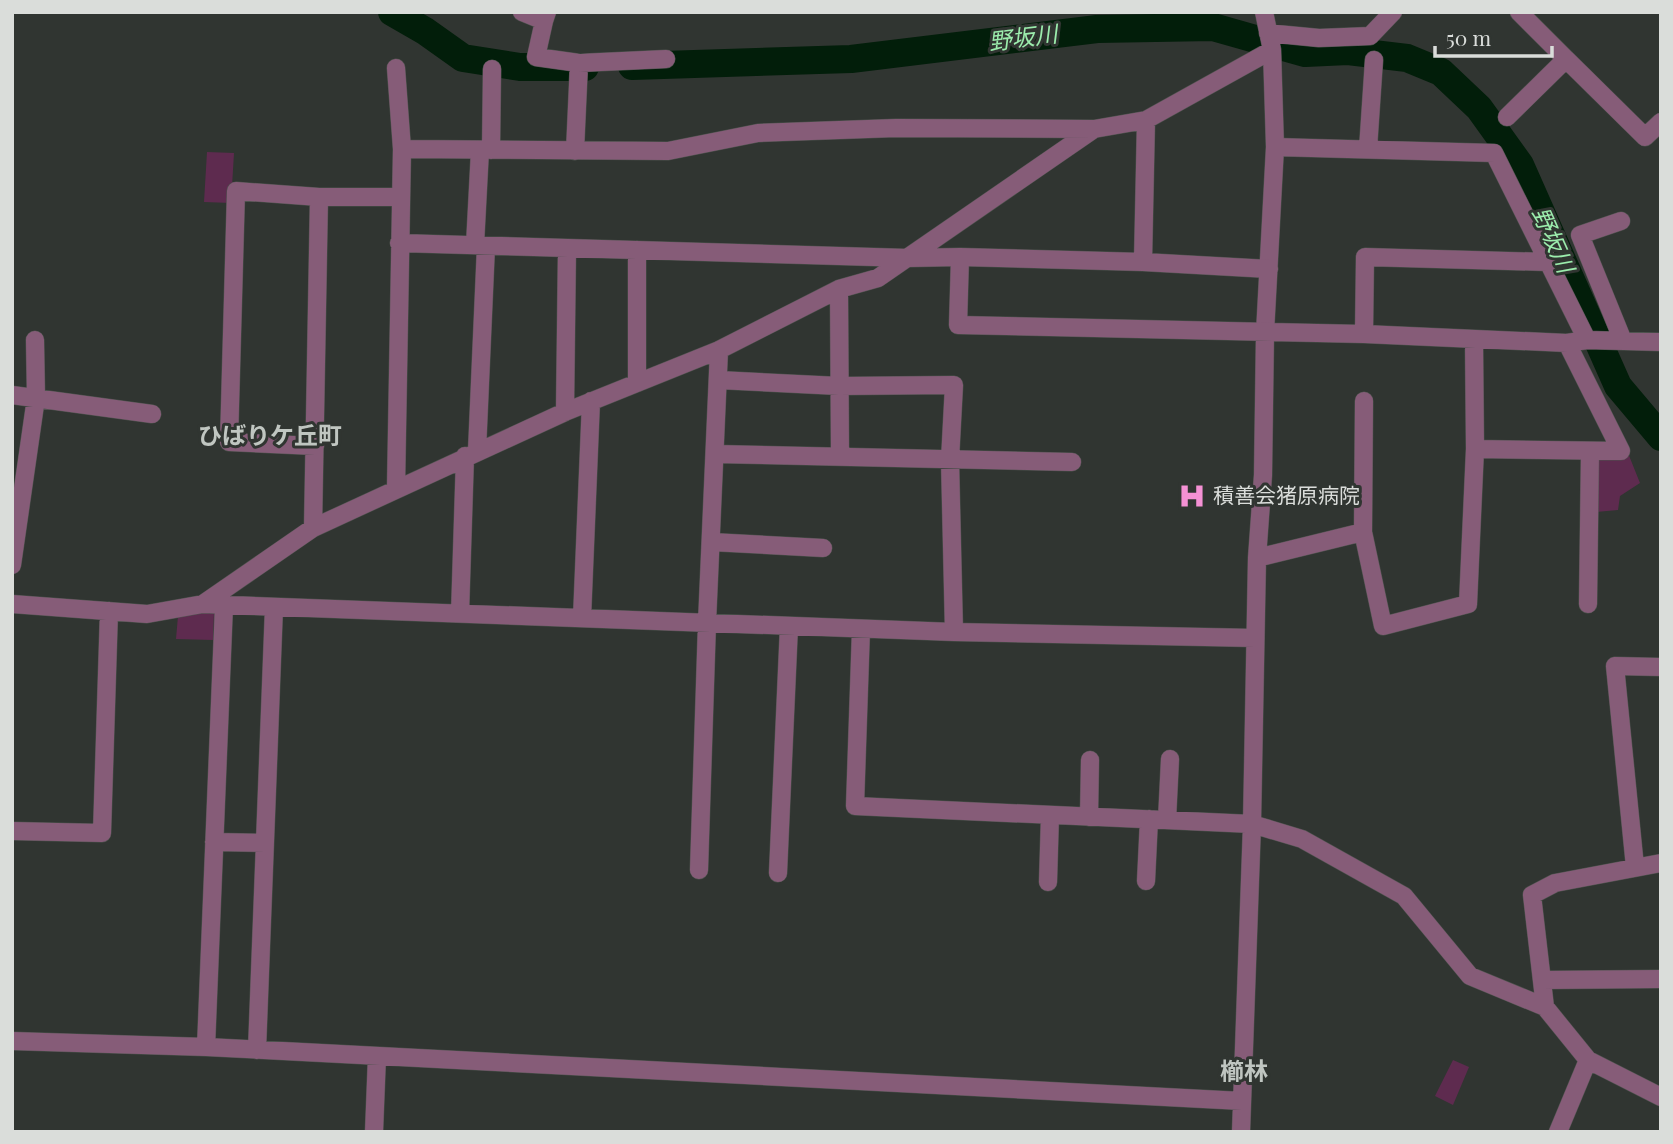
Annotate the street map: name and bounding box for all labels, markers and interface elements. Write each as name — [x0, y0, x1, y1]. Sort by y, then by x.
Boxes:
scale bar — [1435, 14, 1552, 58]
water label: 野坂川 — [987, 17, 1062, 56]
text: 50 m — [1446, 23, 1492, 51]
water label: 野坂川 — [1526, 202, 1584, 280]
district label: ひばりケ丘町 — [198, 418, 342, 450]
place label: 積善会猪原病院 — [1213, 480, 1360, 508]
hospital icon: 積善会猪原病院 — [1177, 481, 1207, 511]
district label: 櫛林 — [1220, 1054, 1268, 1086]

